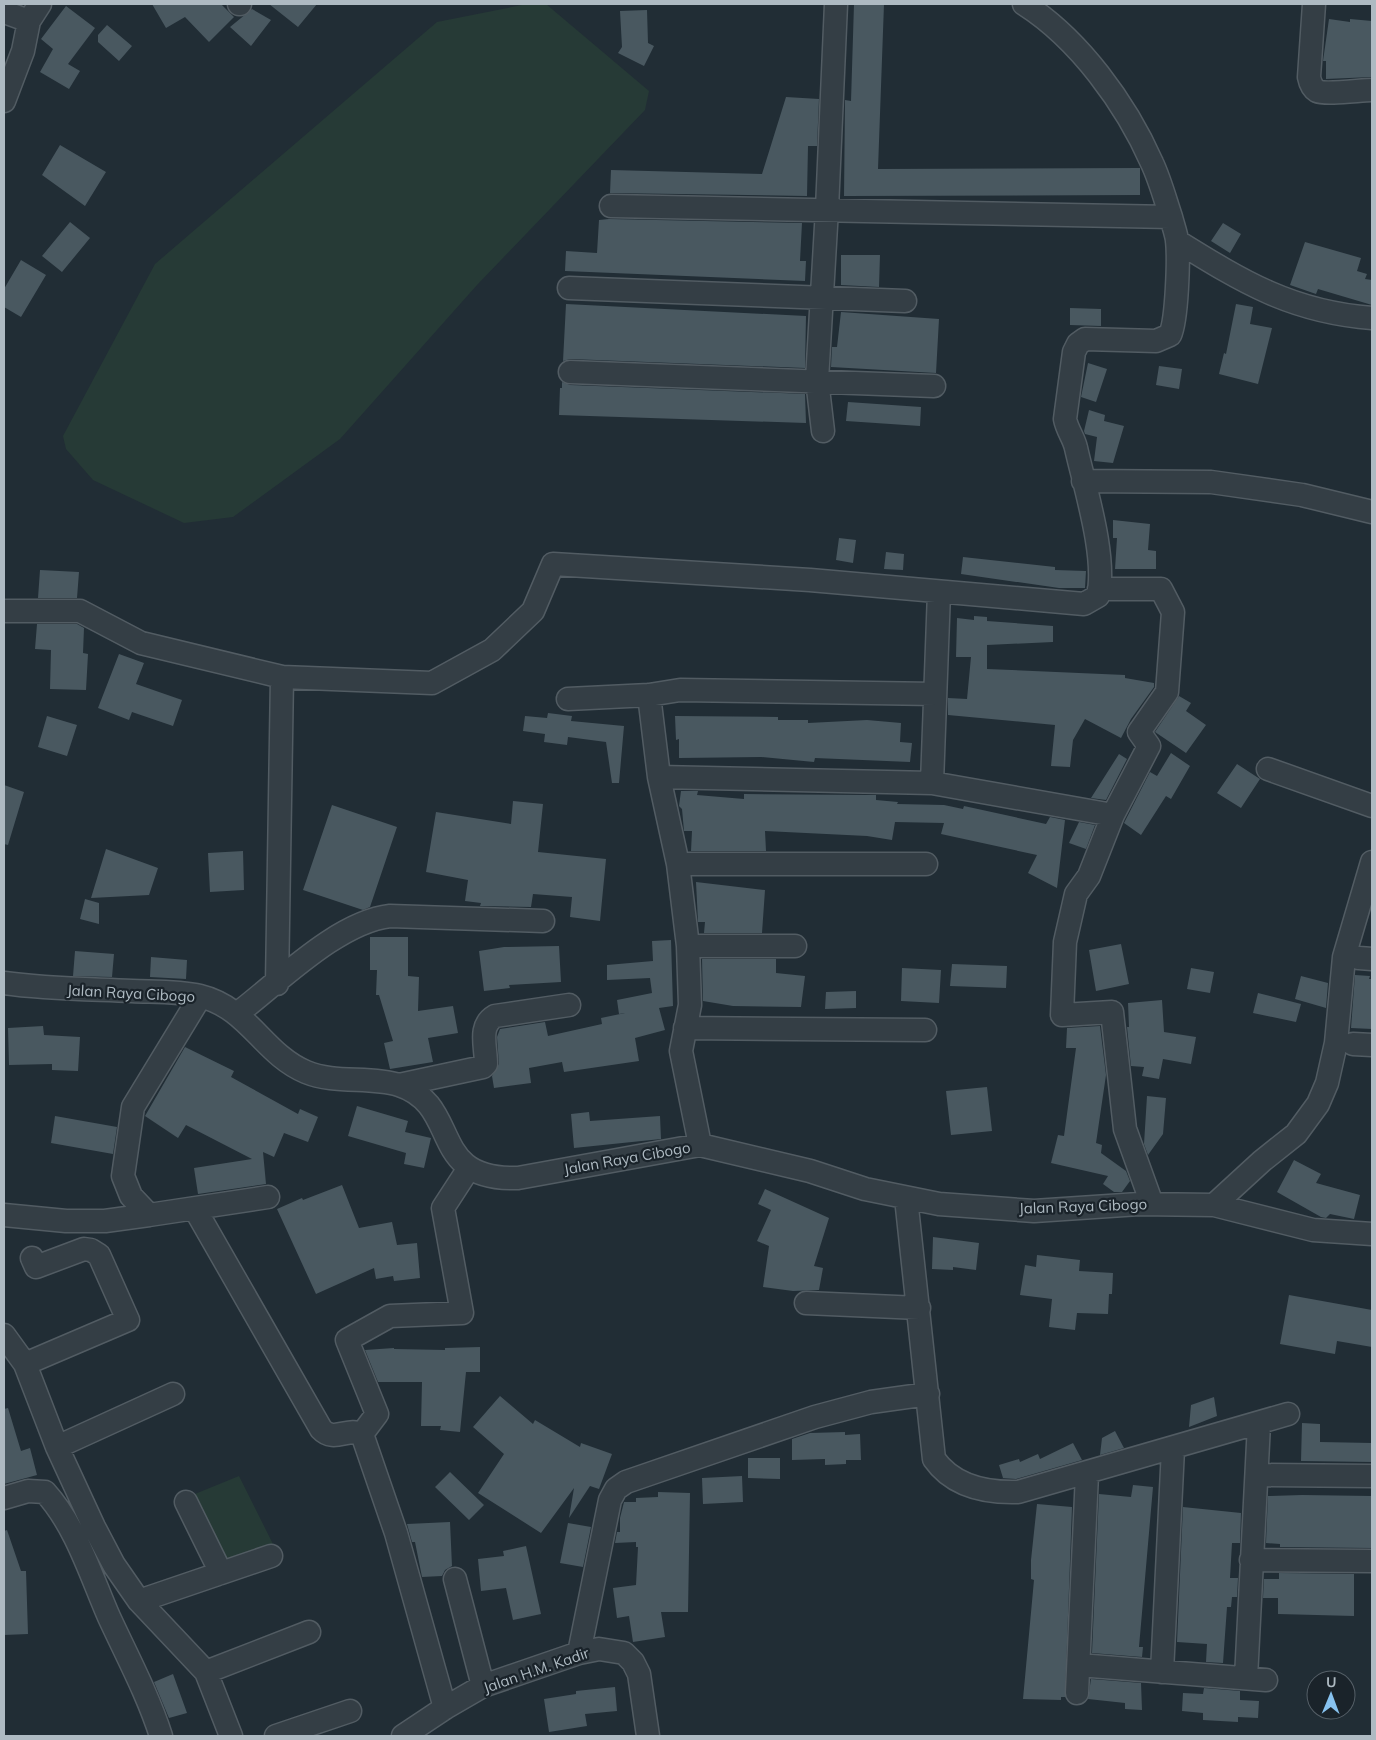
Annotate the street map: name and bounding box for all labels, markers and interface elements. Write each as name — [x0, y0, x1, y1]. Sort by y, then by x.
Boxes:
street label: Jalan Raya Cibogo — [66, 980, 196, 1006]
street label: Jalan Raya Cibogo — [562, 1138, 692, 1178]
street label: Jalan Raya Cibogo — [1019, 1194, 1147, 1218]
street label: Jalan H.M. Kadir — [480, 1643, 592, 1697]
north arrow — [1306, 1670, 1356, 1720]
text: U — [1326, 1673, 1337, 1691]

